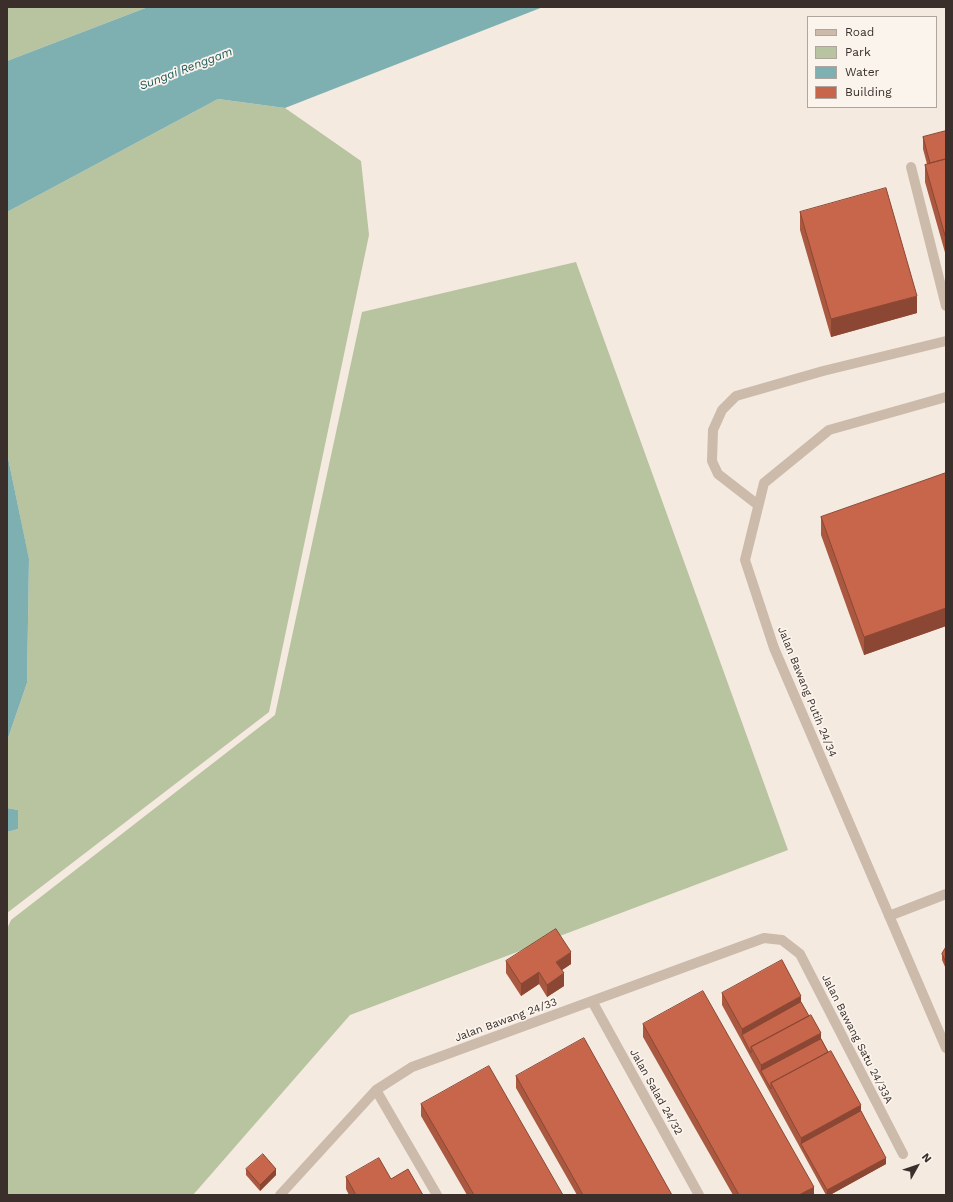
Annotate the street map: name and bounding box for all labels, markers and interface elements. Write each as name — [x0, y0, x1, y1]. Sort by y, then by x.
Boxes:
legend — [807, 16, 937, 108]
text: Road — [845, 25, 874, 39]
water label: Sungai Renggam — [137, 45, 235, 93]
text: Park — [845, 45, 871, 59]
text: Water — [845, 65, 879, 79]
text: Building — [845, 85, 892, 99]
street label: Jalan Bawang Putih 24/34 — [775, 625, 839, 759]
street label: Jalan Bawang Satu 24/33A — [819, 972, 895, 1106]
street label: Jalan Bawang 24/33 — [453, 995, 559, 1045]
street label: Jalan Salad 24/32 — [627, 1047, 685, 1137]
north arrow — [897, 1146, 937, 1186]
text: N — [919, 1151, 934, 1165]

